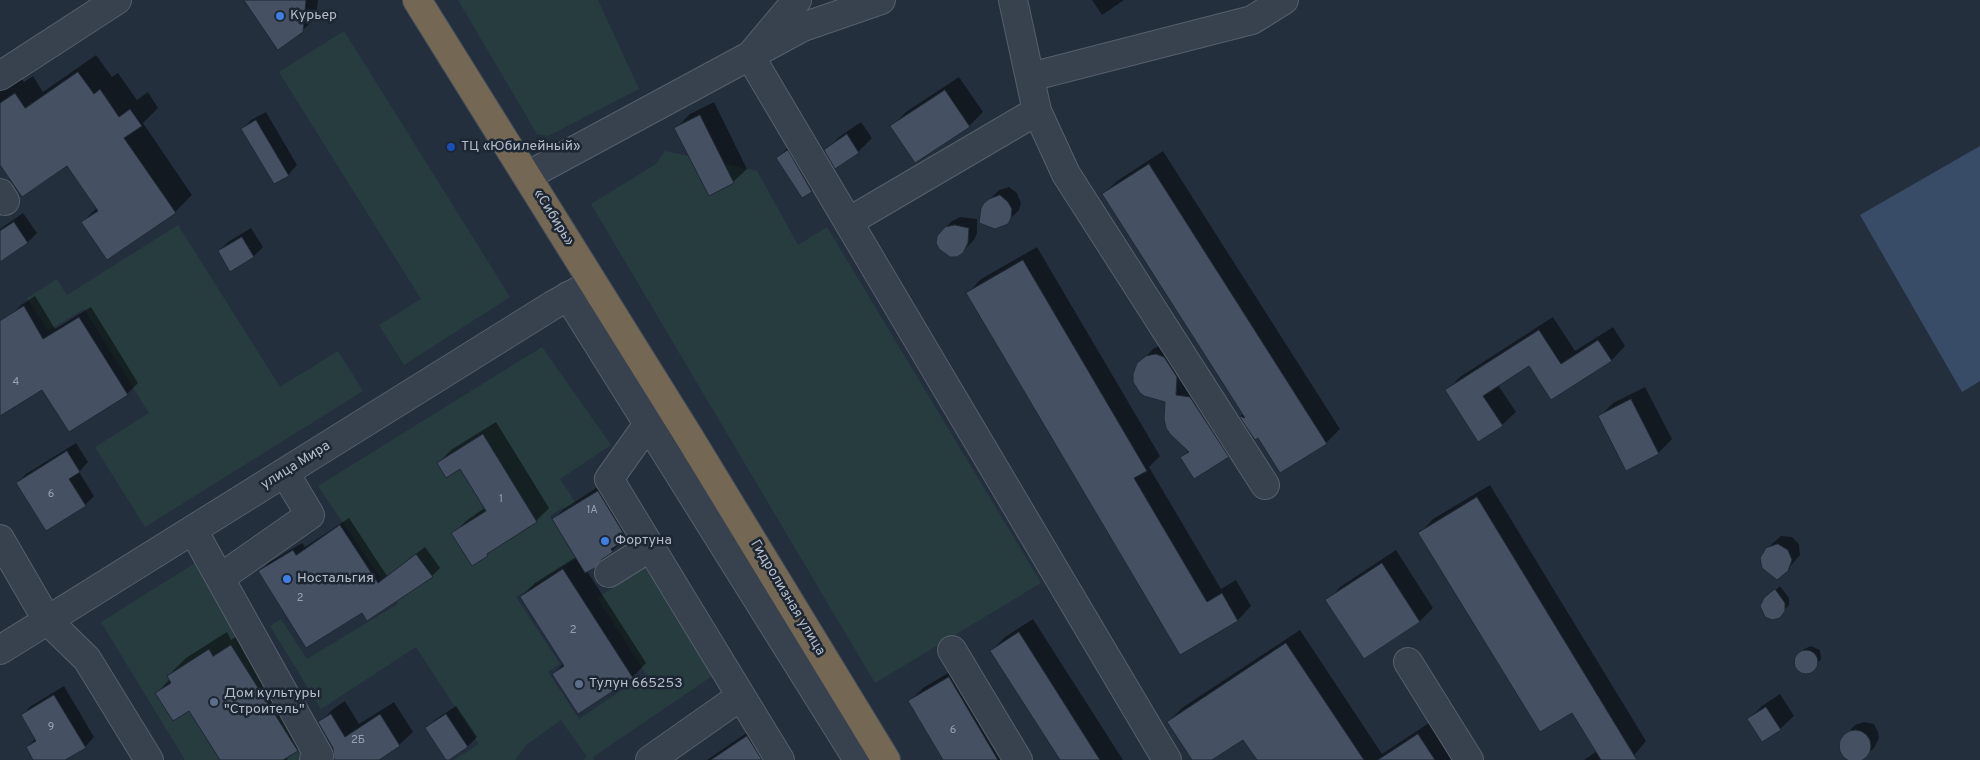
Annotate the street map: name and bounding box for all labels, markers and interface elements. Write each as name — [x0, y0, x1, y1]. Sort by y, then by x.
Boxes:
place label: Курьер — [290, 8, 337, 24]
marker: Курьер — [274, 10, 286, 22]
place label: ТЦ «Юбилейный» — [461, 139, 580, 155]
marker: ТЦ «Юбилейный» — [445, 141, 457, 153]
street label: «Сибирь» — [529, 187, 577, 249]
house number: 4 — [13, 376, 19, 390]
street label: улица Мира — [258, 438, 334, 494]
house number: 6 — [48, 488, 54, 502]
house number: 1 — [499, 493, 503, 507]
house number: 1А — [586, 504, 598, 518]
place label: Фортуна — [615, 533, 672, 549]
marker: Фортуна — [599, 535, 611, 547]
street label: Гидролизная улица — [746, 537, 828, 659]
place label: Ностальгия — [297, 571, 374, 587]
marker: Ностальгия — [281, 573, 293, 585]
house number: 2 — [297, 592, 303, 606]
house number: 2 — [570, 624, 576, 638]
place label: Тулун 665253 — [589, 676, 683, 692]
marker: Тулун 665253 — [573, 678, 585, 690]
place label: Дом культуры "Строитель" — [224, 686, 320, 719]
marker: Дом культуры "Строитель" — [208, 696, 220, 708]
house number: 9 — [48, 721, 54, 735]
house number: 6 — [950, 724, 956, 738]
house number: 2Б — [351, 734, 365, 748]

